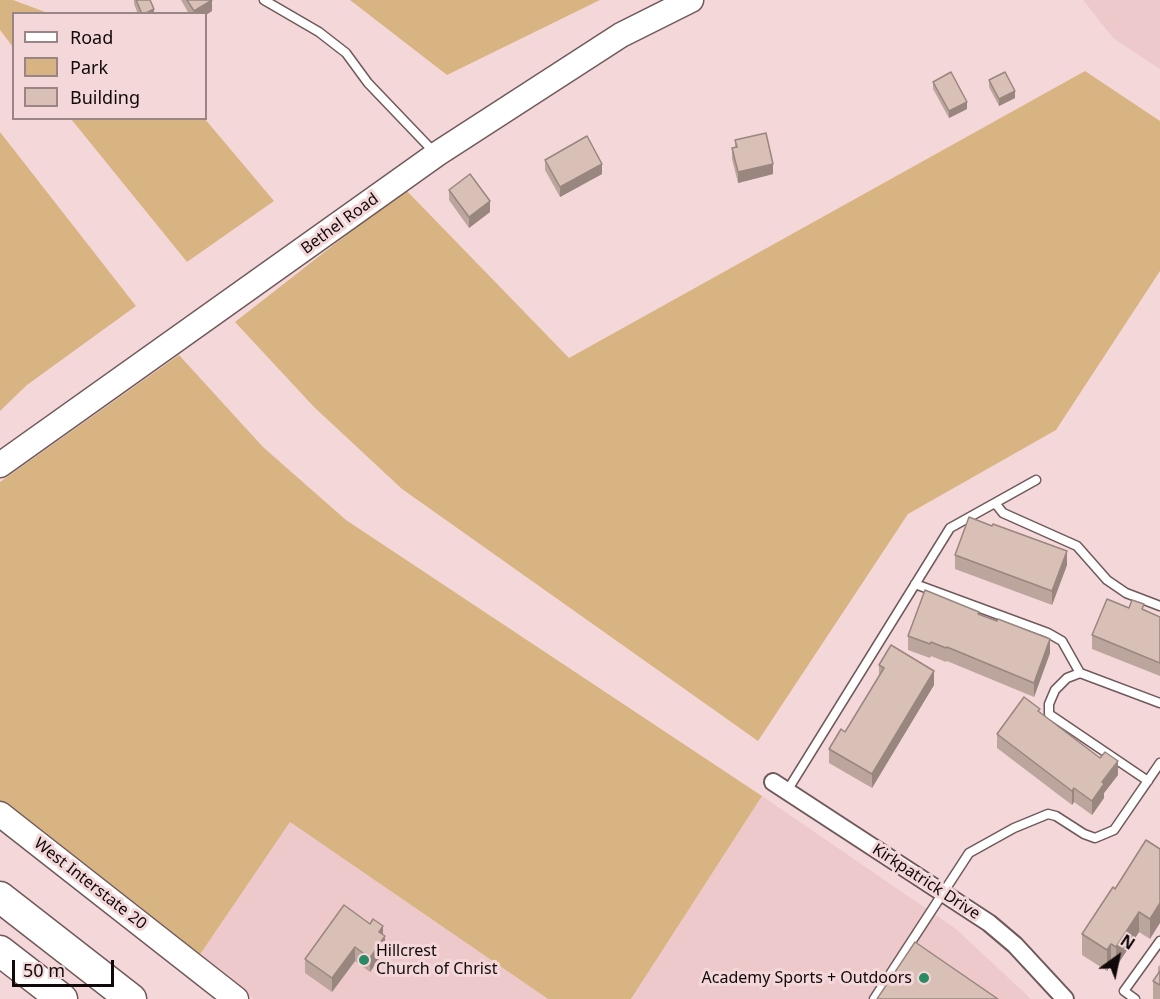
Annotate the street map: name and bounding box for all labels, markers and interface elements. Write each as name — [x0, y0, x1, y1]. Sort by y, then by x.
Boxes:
legend — [12, 12, 207, 120]
text: Road — [70, 25, 113, 49]
text: Park — [70, 55, 108, 79]
text: Building — [70, 85, 140, 109]
street label: Bethel Road — [298, 190, 382, 258]
street label: West Interstate 20 — [30, 834, 150, 934]
street label: Kirkpatrick Drive — [869, 840, 983, 924]
north arrow — [1088, 927, 1148, 987]
text: N — [1116, 929, 1139, 955]
place label: Hillcrest Church of Christ — [376, 941, 497, 979]
scale bar — [15, 948, 117, 986]
marker: Hillcrest Church of Christ — [357, 953, 371, 967]
text: 50 m — [23, 958, 65, 982]
place label: Academy Sports + Outdoors — [702, 968, 912, 988]
marker: Academy Sports + Outdoors — [917, 971, 931, 985]

